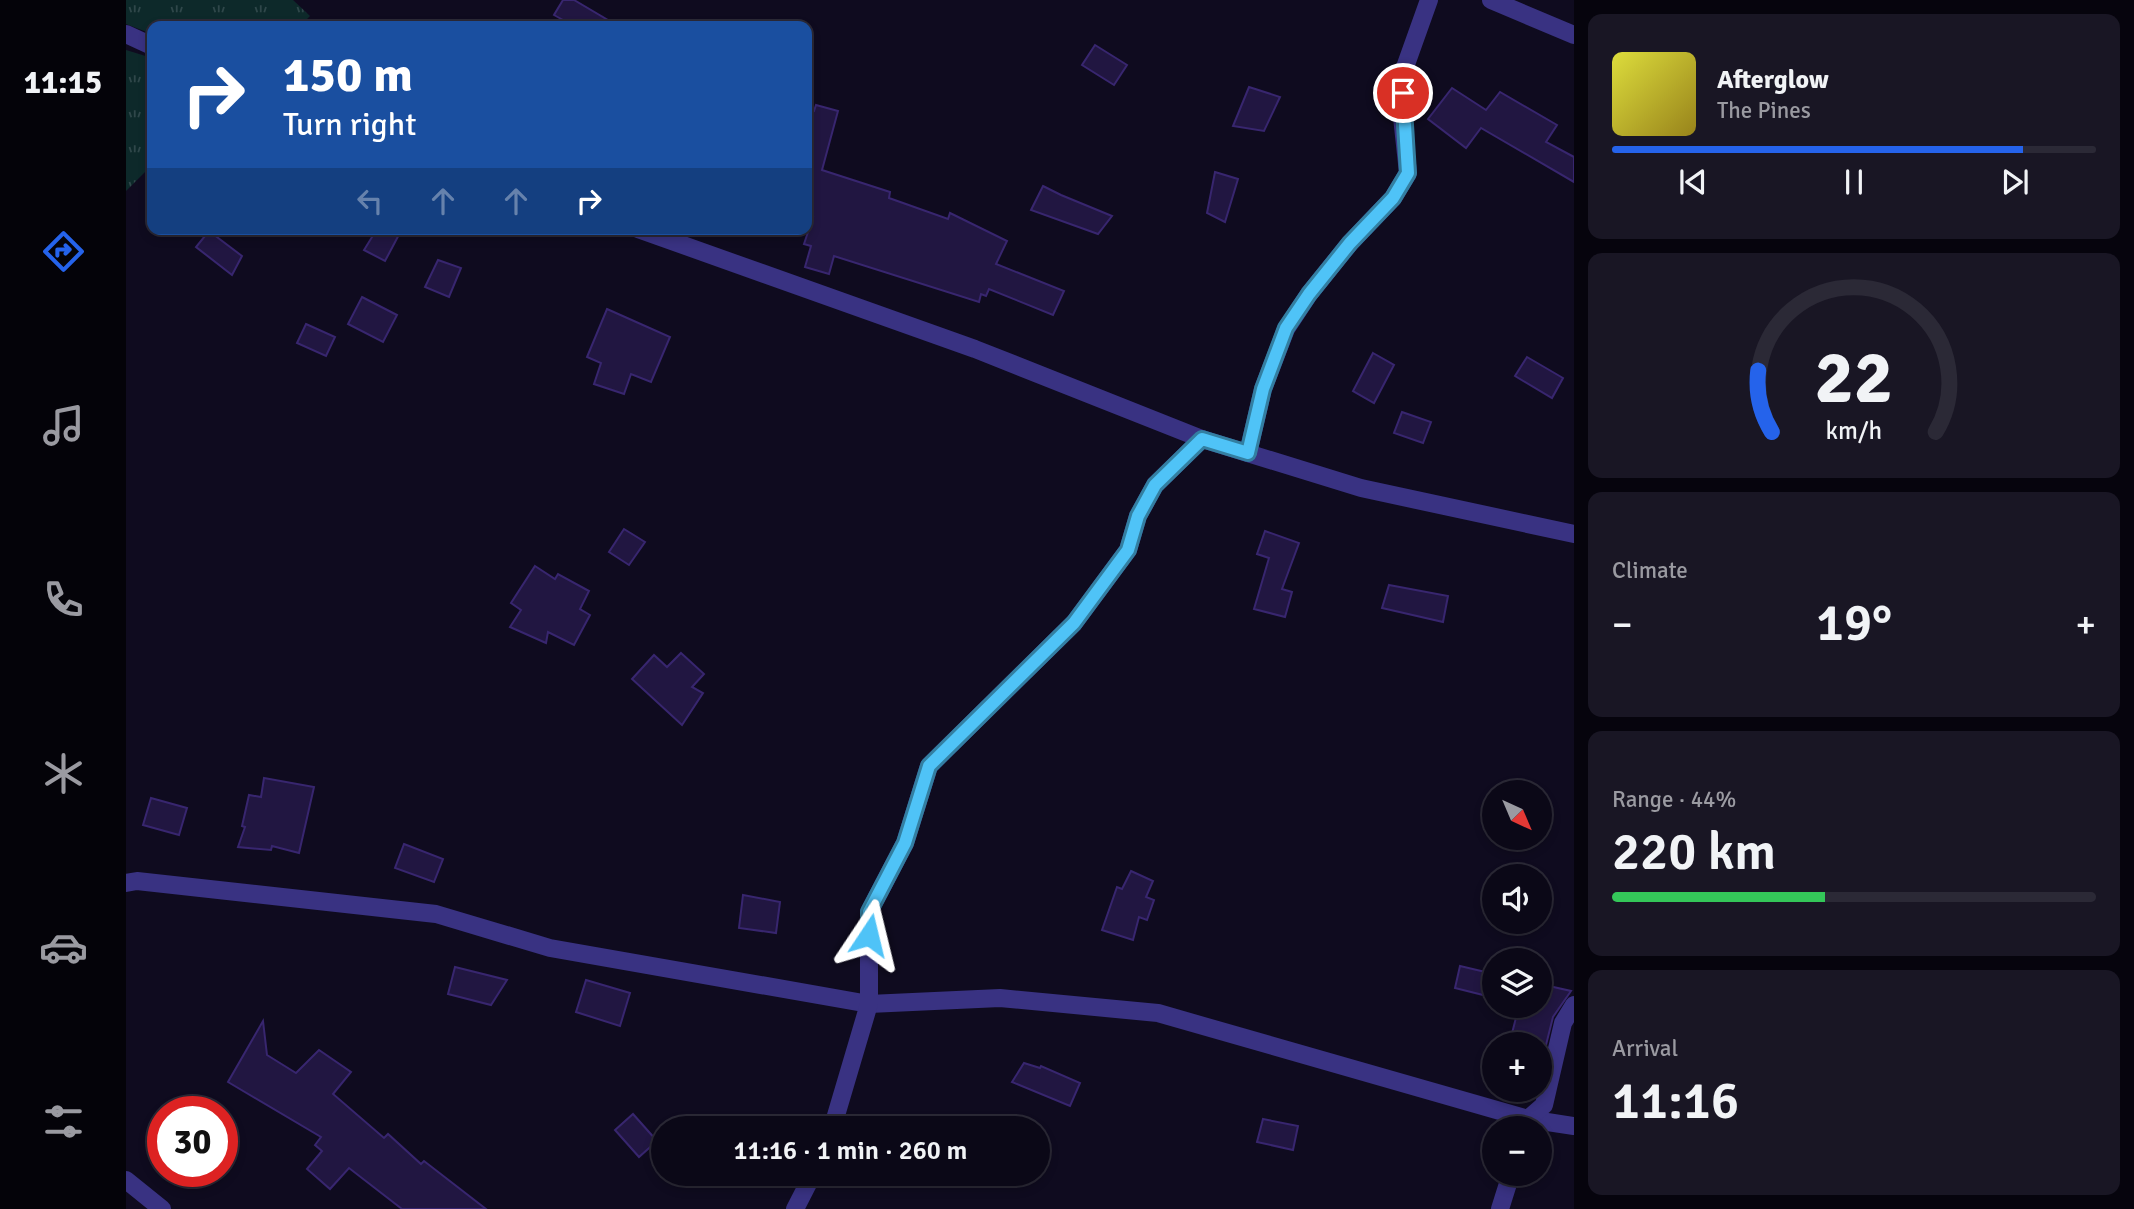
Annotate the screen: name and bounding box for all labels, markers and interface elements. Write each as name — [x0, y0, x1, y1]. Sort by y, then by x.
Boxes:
text: 150 m — [283, 45, 413, 105]
icon: right — [168, 49, 259, 140]
text: 11:15 — [24, 63, 102, 102]
pin — [1373, 63, 1433, 123]
text: Afterglow — [1717, 64, 1829, 96]
icon: arrive — [1384, 74, 1422, 112]
text: The Pines — [1717, 96, 1811, 125]
text: Turn right — [283, 105, 416, 144]
icon: previous — [1674, 163, 1712, 201]
icon: pause — [1835, 163, 1873, 201]
icon: next — [1996, 163, 2034, 201]
icon: left — [351, 182, 389, 220]
icon: ahead — [424, 182, 462, 220]
icon: ahead — [497, 182, 535, 220]
icon: right — [570, 182, 608, 220]
icon: directions — [39, 227, 88, 276]
text: 22 — [1815, 334, 1893, 423]
icon: music — [39, 401, 88, 450]
text: km/h — [1826, 414, 1882, 445]
text: Climate — [1612, 556, 1688, 585]
icon: phone — [39, 575, 88, 624]
text: 19° — [1816, 591, 1892, 655]
text: − — [1612, 601, 1633, 648]
text: + — [2075, 601, 2096, 648]
icon: climate — [39, 749, 88, 798]
north arrow — [1482, 780, 1552, 850]
map controls — [1482, 780, 1552, 1186]
text: Range · 44% — [1612, 785, 1736, 814]
text: 220 km — [1612, 820, 1776, 884]
button: sound — [1482, 864, 1552, 934]
position arrow — [832, 898, 906, 972]
icon: car — [39, 923, 88, 972]
button: layers — [1482, 948, 1552, 1018]
button: + — [1482, 1032, 1552, 1102]
text: Arrival — [1612, 1034, 1678, 1063]
text: 11:16 — [1612, 1069, 1739, 1133]
speed limit sign: 30 — [147, 1096, 238, 1187]
icon: filters — [39, 1097, 88, 1146]
button: − — [1482, 1116, 1552, 1186]
text: 11:16 · 1 min · 260 m — [734, 1135, 967, 1167]

